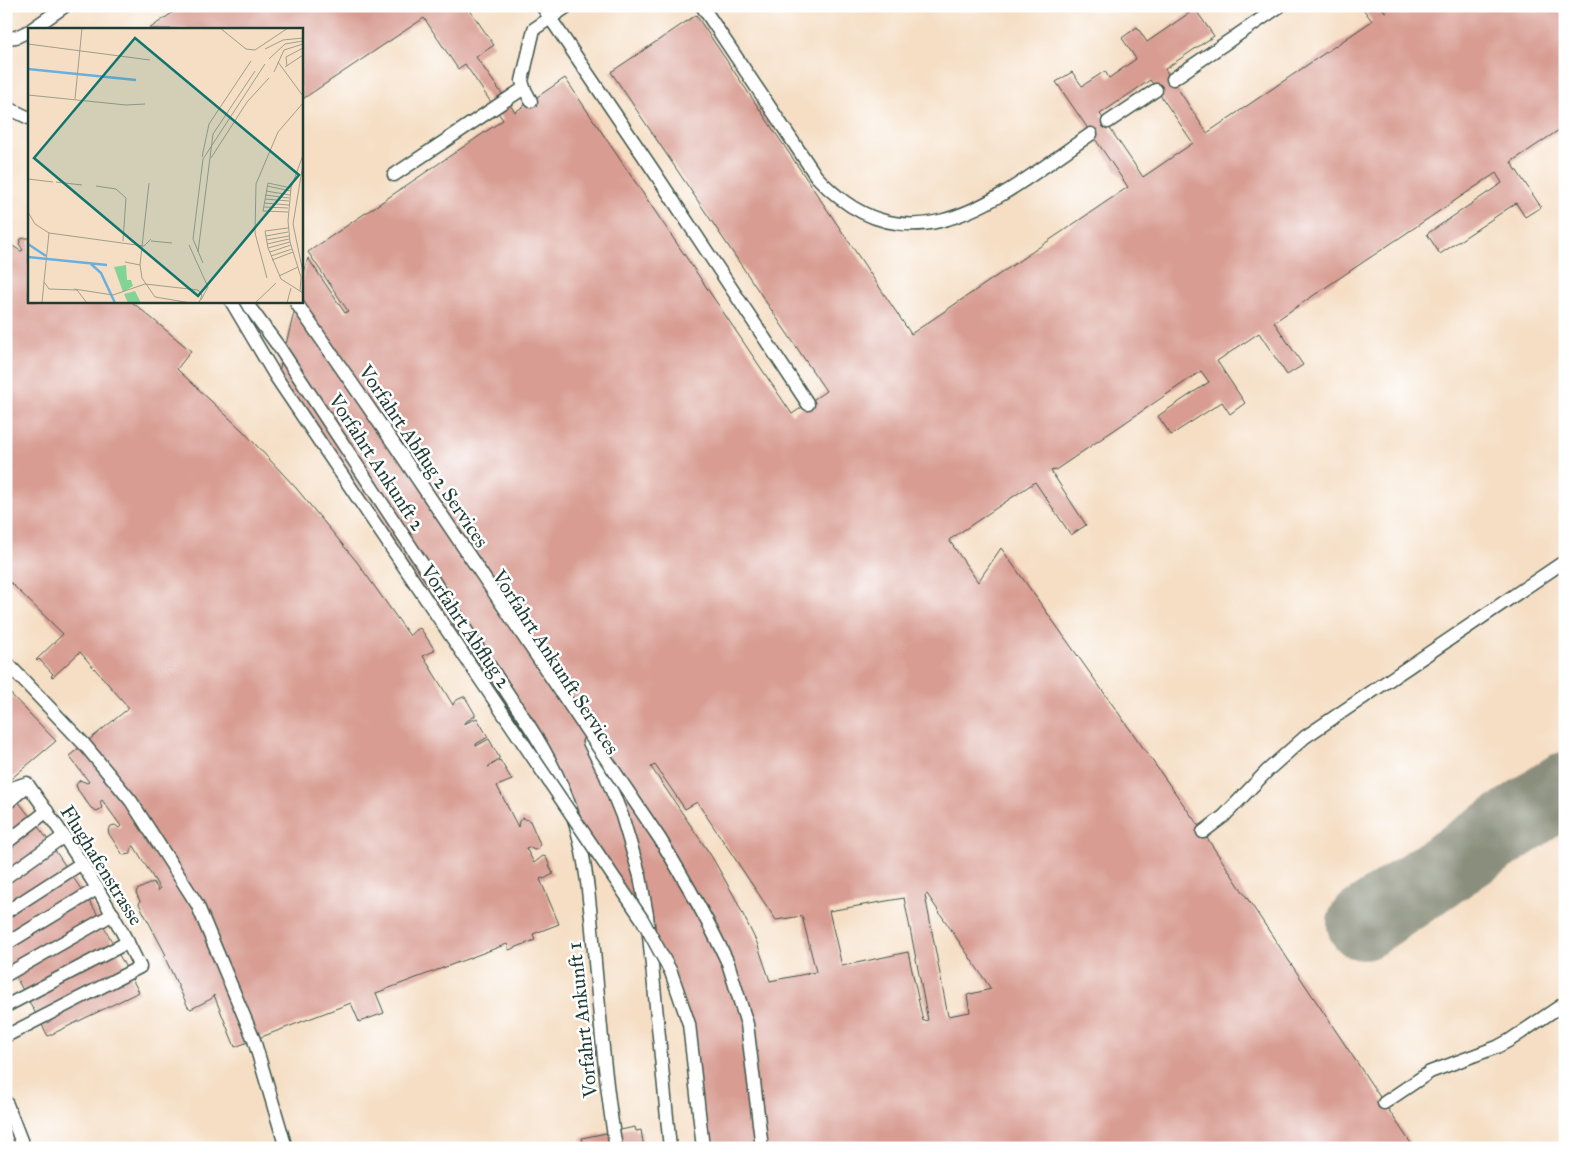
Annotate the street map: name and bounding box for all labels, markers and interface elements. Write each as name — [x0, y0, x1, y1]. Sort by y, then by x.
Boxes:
inset map — [28, 28, 302, 302]
street label: Vorfahrt Abflug 2 Services — [353, 359, 494, 552]
street label: Vorfahrt Ankunft 2 — [323, 388, 430, 535]
street label: Vorfahrt Abflug 2 — [414, 559, 516, 693]
street label: Vorfahrt Ankunft Services — [487, 564, 625, 759]
street label: Flughafenstrasse — [55, 801, 148, 930]
street label: Vorfahrt Ankunft 1 — [562, 941, 602, 1100]

